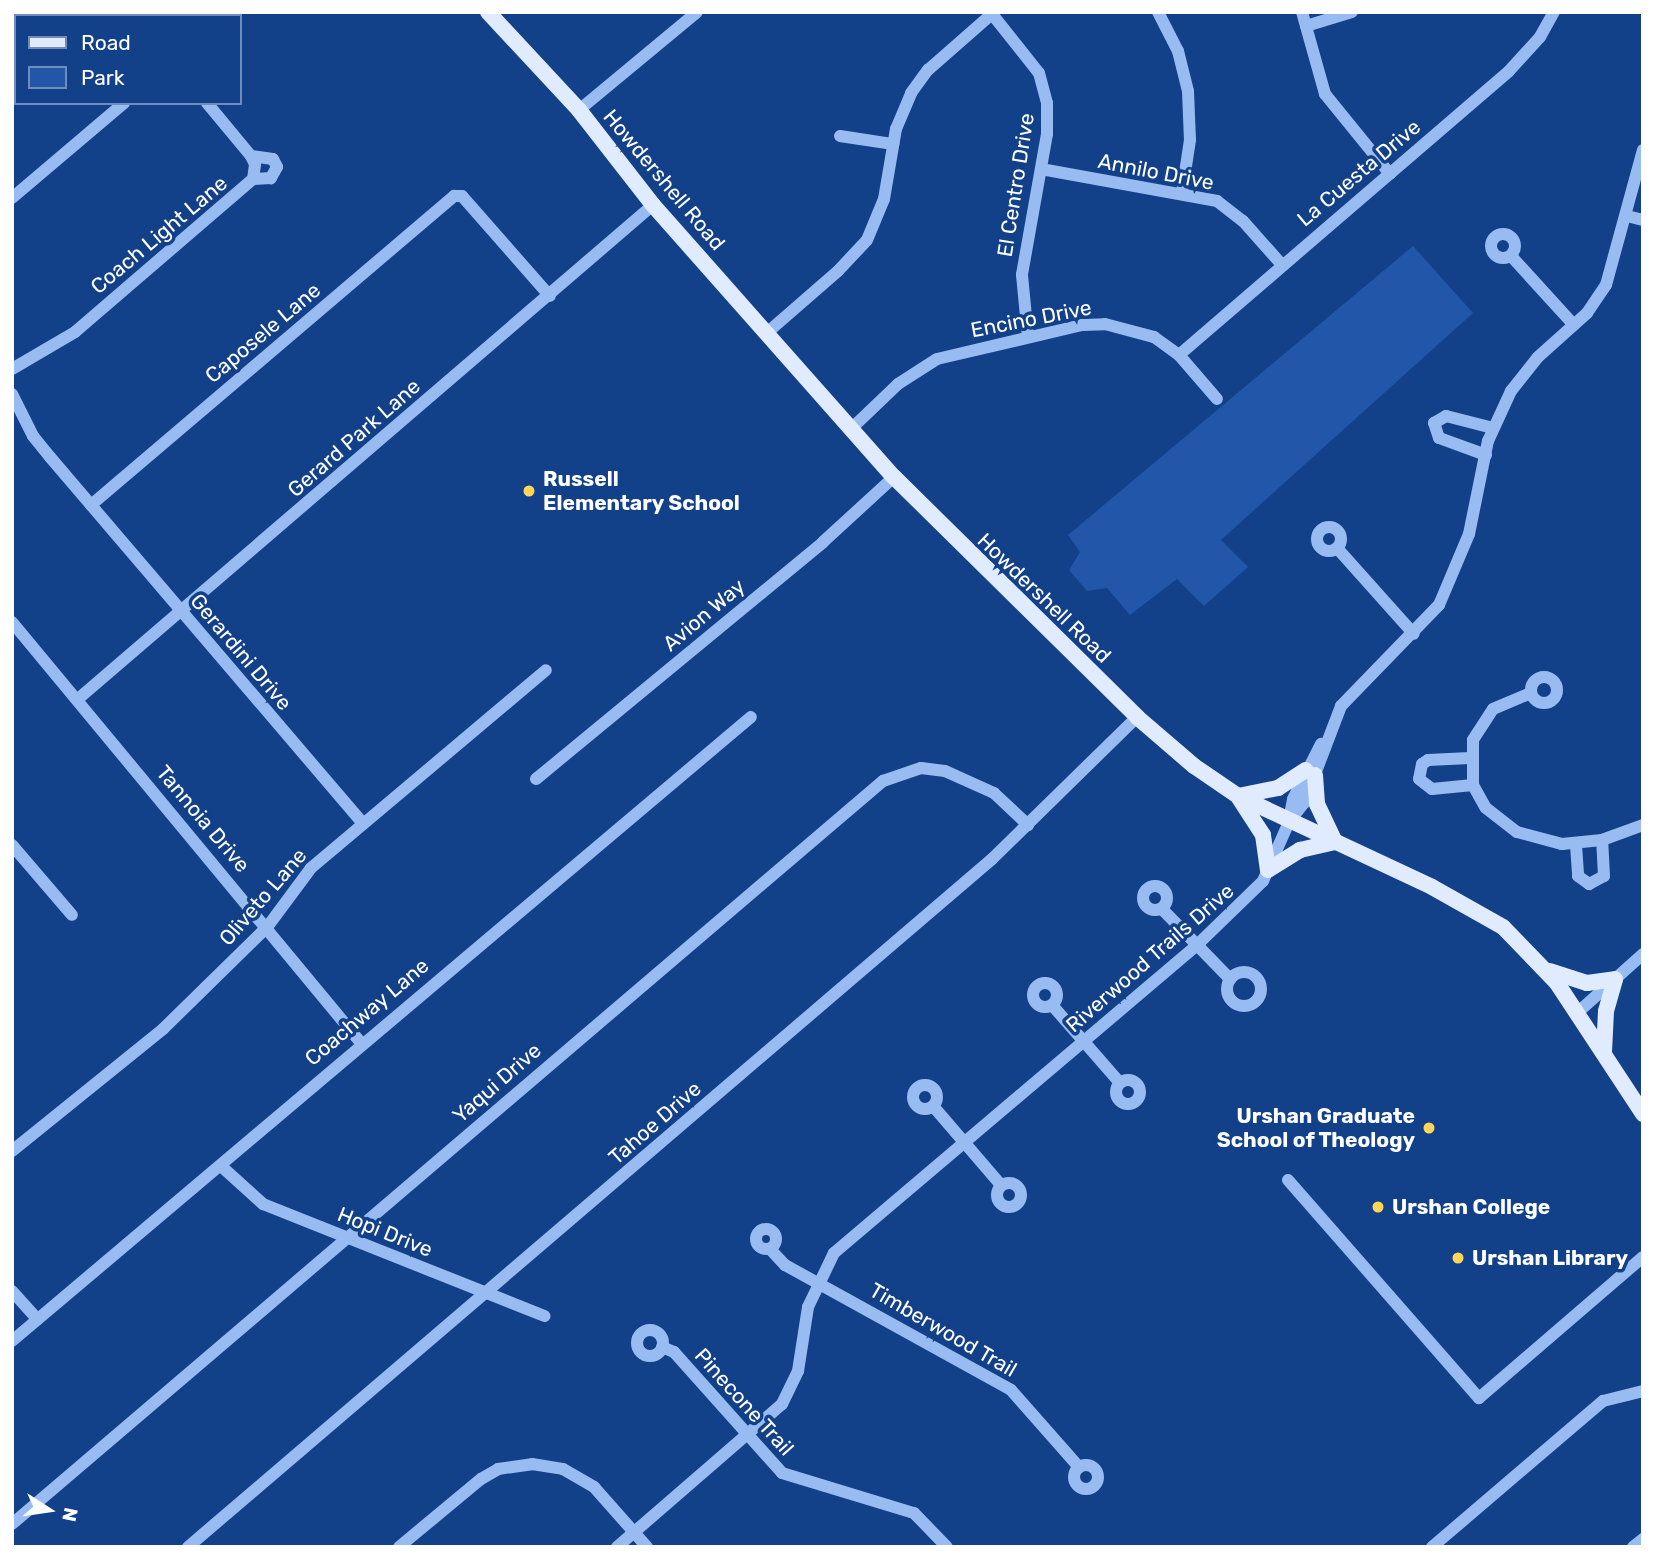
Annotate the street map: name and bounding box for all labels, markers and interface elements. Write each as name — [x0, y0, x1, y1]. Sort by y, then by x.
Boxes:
legend — [14, 14, 242, 105]
text: Road — [81, 30, 131, 55]
text: Park — [81, 65, 125, 90]
street label: Howdershell Road — [598, 105, 730, 255]
street label: El Centro Drive — [992, 111, 1040, 259]
street label: La Cuesta Drive — [1292, 114, 1426, 232]
street label: Annilo Drive — [1096, 148, 1216, 196]
street label: Coach Light Lane — [86, 171, 232, 299]
street label: Caposele Lane — [200, 278, 326, 388]
street label: Encino Drive — [968, 295, 1094, 343]
street label: Gerard Park Lane — [282, 374, 426, 502]
place label: Russell Elementary School — [543, 466, 740, 516]
marker: Russell Elementary School — [521, 483, 537, 499]
street label: Howdershell Road — [972, 528, 1116, 668]
street label: Avion Way — [658, 573, 750, 657]
street label: Gerardini Drive — [185, 589, 297, 715]
street label: Tannoia Drive — [151, 760, 255, 878]
street label: Oliveto Lane — [214, 843, 312, 951]
street label: Riverwood Trails Drive — [1061, 878, 1239, 1038]
street label: Coachway Lane — [300, 953, 434, 1071]
street label: Yaqui Drive — [448, 1038, 546, 1128]
street label: Tahoe Drive — [604, 1076, 706, 1170]
place label: Urshan Graduate School of Theology — [1216, 1103, 1415, 1153]
marker: Urshan Graduate School of Theology — [1421, 1120, 1437, 1136]
place label: Urshan College — [1392, 1194, 1550, 1220]
marker: Urshan College — [1370, 1199, 1386, 1215]
street label: Hopi Drive — [334, 1202, 436, 1262]
place label: Urshan Library — [1472, 1245, 1628, 1271]
marker: Urshan Library — [1450, 1250, 1466, 1266]
street label: Timberwood Trail — [865, 1277, 1021, 1383]
street label: Pinecone Trail — [689, 1343, 799, 1461]
north arrow — [14, 1475, 84, 1545]
text: N — [57, 1505, 83, 1524]

